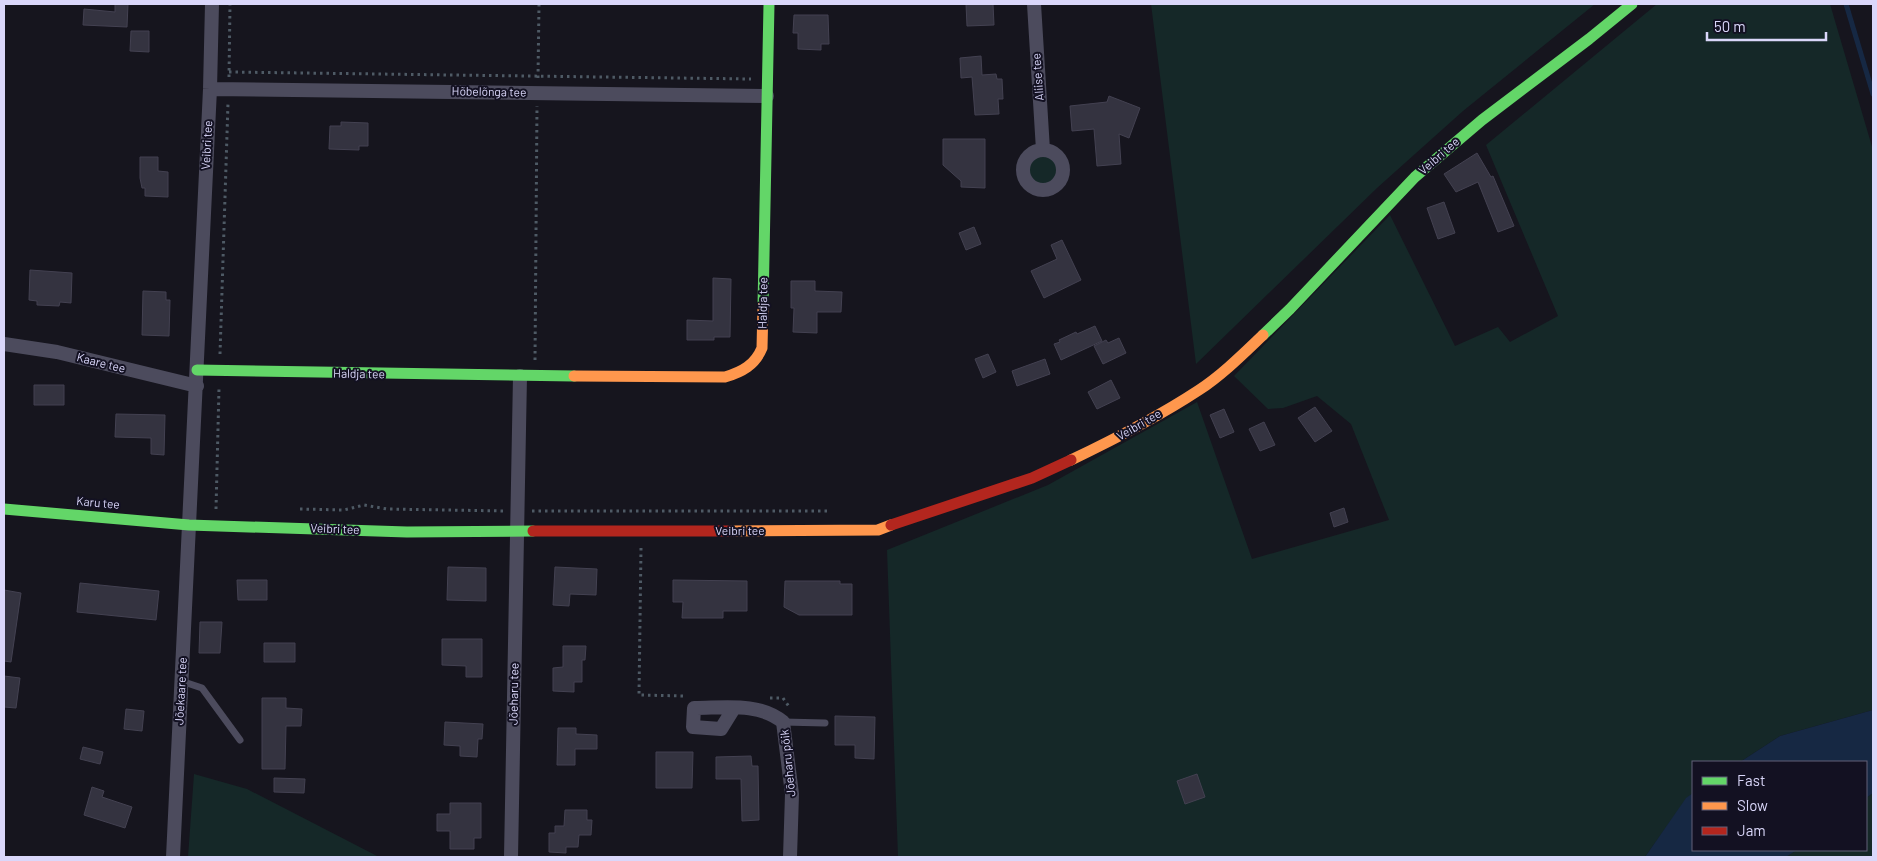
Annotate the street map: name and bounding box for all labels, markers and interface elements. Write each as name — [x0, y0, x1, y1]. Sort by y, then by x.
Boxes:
scale bar — [1707, 10, 1826, 42]
text: 50 m — [1714, 17, 1746, 35]
street label: Aliise tee — [1028, 53, 1046, 101]
street label: Hõbelõnga tee — [452, 83, 527, 99]
street label: Veibri tee — [198, 120, 214, 170]
street label: Veibri tee — [1415, 134, 1462, 177]
street label: Haldja tee — [755, 277, 769, 329]
street label: Kaare tee — [75, 349, 127, 375]
street label: Haldja tee — [333, 366, 385, 380]
street label: Veibri tee — [1114, 406, 1163, 443]
street label: Karu tee — [76, 493, 120, 511]
street label: Veibri tee — [310, 520, 360, 536]
street label: Veibri tee — [715, 523, 765, 537]
street label: Jõekaare tee — [171, 657, 189, 725]
street label: Jõeharu tee — [505, 663, 521, 725]
street label: Jõeharu põik — [777, 729, 798, 797]
legend — [1692, 761, 1867, 851]
text: Fast — [1737, 771, 1765, 789]
text: Slow — [1737, 796, 1768, 814]
text: Jam — [1737, 821, 1766, 839]

